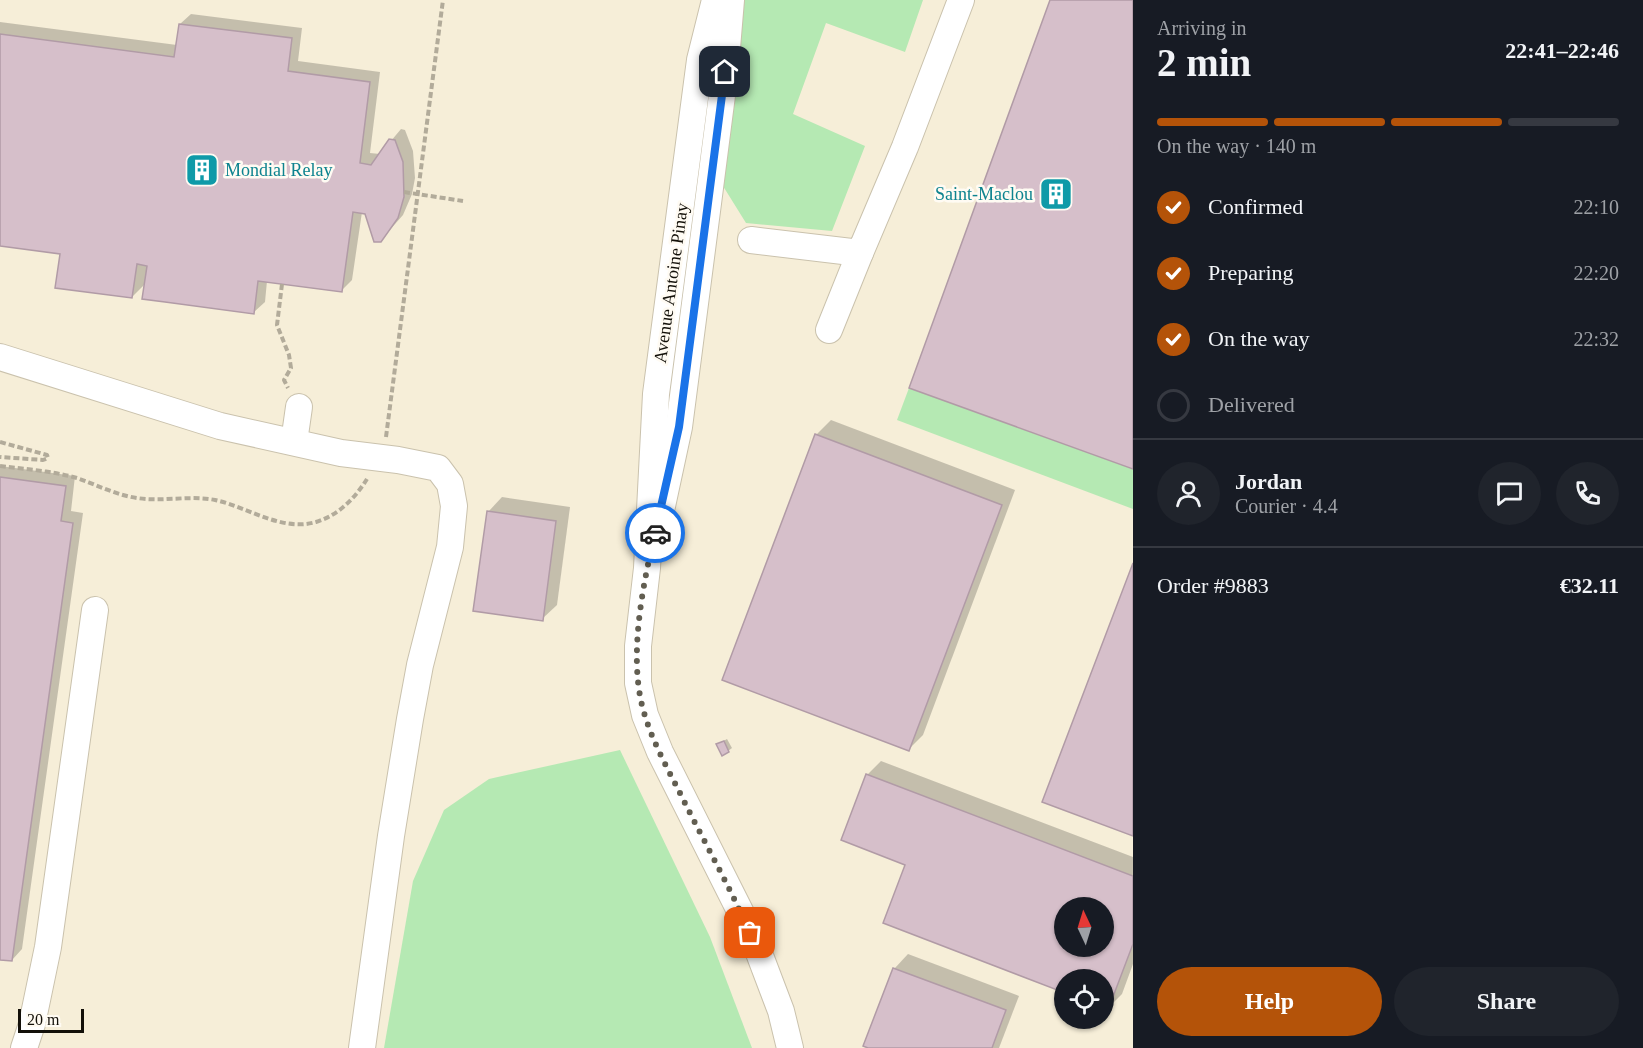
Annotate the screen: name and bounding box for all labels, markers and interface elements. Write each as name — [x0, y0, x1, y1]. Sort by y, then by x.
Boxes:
text: Arriving in — [1157, 17, 1246, 39]
text: 22:41–22:46 — [1505, 38, 1619, 63]
text: 2 min — [1157, 41, 1251, 84]
pin — [699, 46, 750, 97]
icon: home — [708, 55, 741, 88]
text: On the way · 140 m — [1157, 135, 1316, 157]
building icon: Mondial Relay — [184, 152, 220, 188]
place label: Mondial Relay — [225, 160, 332, 180]
building icon: Saint-Maclou — [1038, 176, 1074, 212]
place label: Saint-Maclou — [935, 184, 1033, 204]
icon: check — [1157, 191, 1190, 224]
text: Confirmed — [1208, 194, 1303, 219]
text: 22:10 — [1573, 196, 1619, 218]
street label: Avenue Antoine Pinay — [650, 202, 692, 364]
icon: check — [1157, 257, 1190, 290]
text: Preparing — [1208, 260, 1294, 285]
text: 22:20 — [1573, 262, 1619, 284]
icon: check — [1157, 323, 1190, 356]
text: On the way — [1208, 326, 1309, 351]
text: 22:32 — [1573, 328, 1619, 350]
text: Delivered — [1208, 392, 1295, 417]
button: person — [1157, 462, 1220, 525]
button: chat — [1478, 462, 1541, 525]
button: phone — [1556, 462, 1619, 525]
text: Jordan — [1235, 469, 1302, 494]
text: Courier · 4.4 — [1235, 495, 1338, 517]
courier — [625, 503, 685, 563]
icon: car — [639, 517, 672, 550]
text: Order #9883 — [1157, 573, 1269, 598]
text: €32.11 — [1560, 573, 1619, 598]
north arrow — [1054, 897, 1114, 957]
map controls — [1054, 897, 1114, 1029]
pin — [724, 907, 775, 958]
icon: bag — [733, 916, 766, 949]
button: Help — [1157, 967, 1382, 1036]
button: Share — [1394, 967, 1619, 1036]
button: locate — [1054, 969, 1114, 1029]
scale bar — [18, 1006, 84, 1034]
text: 20 m — [27, 1011, 59, 1028]

